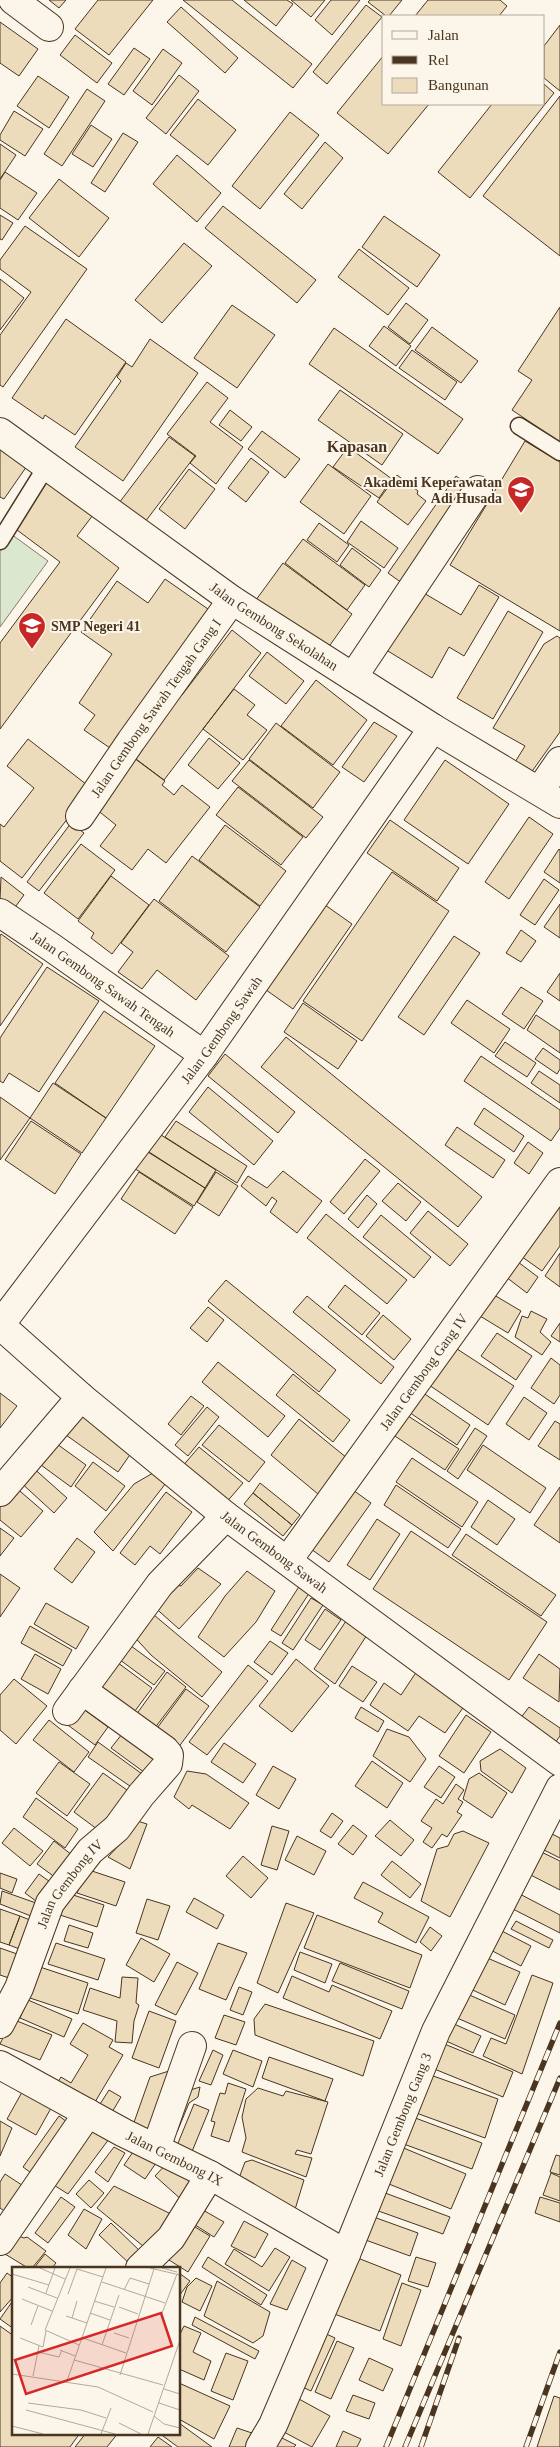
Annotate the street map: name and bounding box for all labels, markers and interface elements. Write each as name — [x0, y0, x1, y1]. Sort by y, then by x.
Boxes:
legend — [382, 15, 545, 105]
text: Jalan — [428, 27, 459, 43]
text: Rel — [428, 52, 449, 68]
text: Bangunan — [428, 77, 489, 93]
district label: Kapasan — [327, 438, 387, 456]
place label: Akademi Keperawatan Adi Husada — [363, 475, 502, 506]
school or university icon: Akademi Keperawatan Adi Husada — [506, 475, 536, 514]
street label: Jalan Gembong Sekolahan — [207, 580, 341, 673]
school or university icon: SMP Negeri 41 — [17, 611, 47, 650]
street label: Jalan Gembong Sawah Tengah Gang I — [88, 616, 224, 800]
place label: SMP Negeri 41 — [51, 619, 140, 634]
street label: Jalan Gembong Sawah Tengah — [28, 929, 178, 1040]
street label: Jalan Gembong Sawah — [178, 973, 265, 1087]
street label: Jalan Gembong Gang IV — [377, 1311, 471, 1433]
street label: Jalan Gembong Sawah — [218, 1508, 330, 1596]
street label: Jalan Gembong IV — [34, 1837, 106, 1930]
street label: Jalan Gembong Gang 3 — [371, 2051, 434, 2179]
street label: Jalan Gembong IX — [124, 2128, 225, 2189]
inset map — [12, 2267, 180, 2434]

